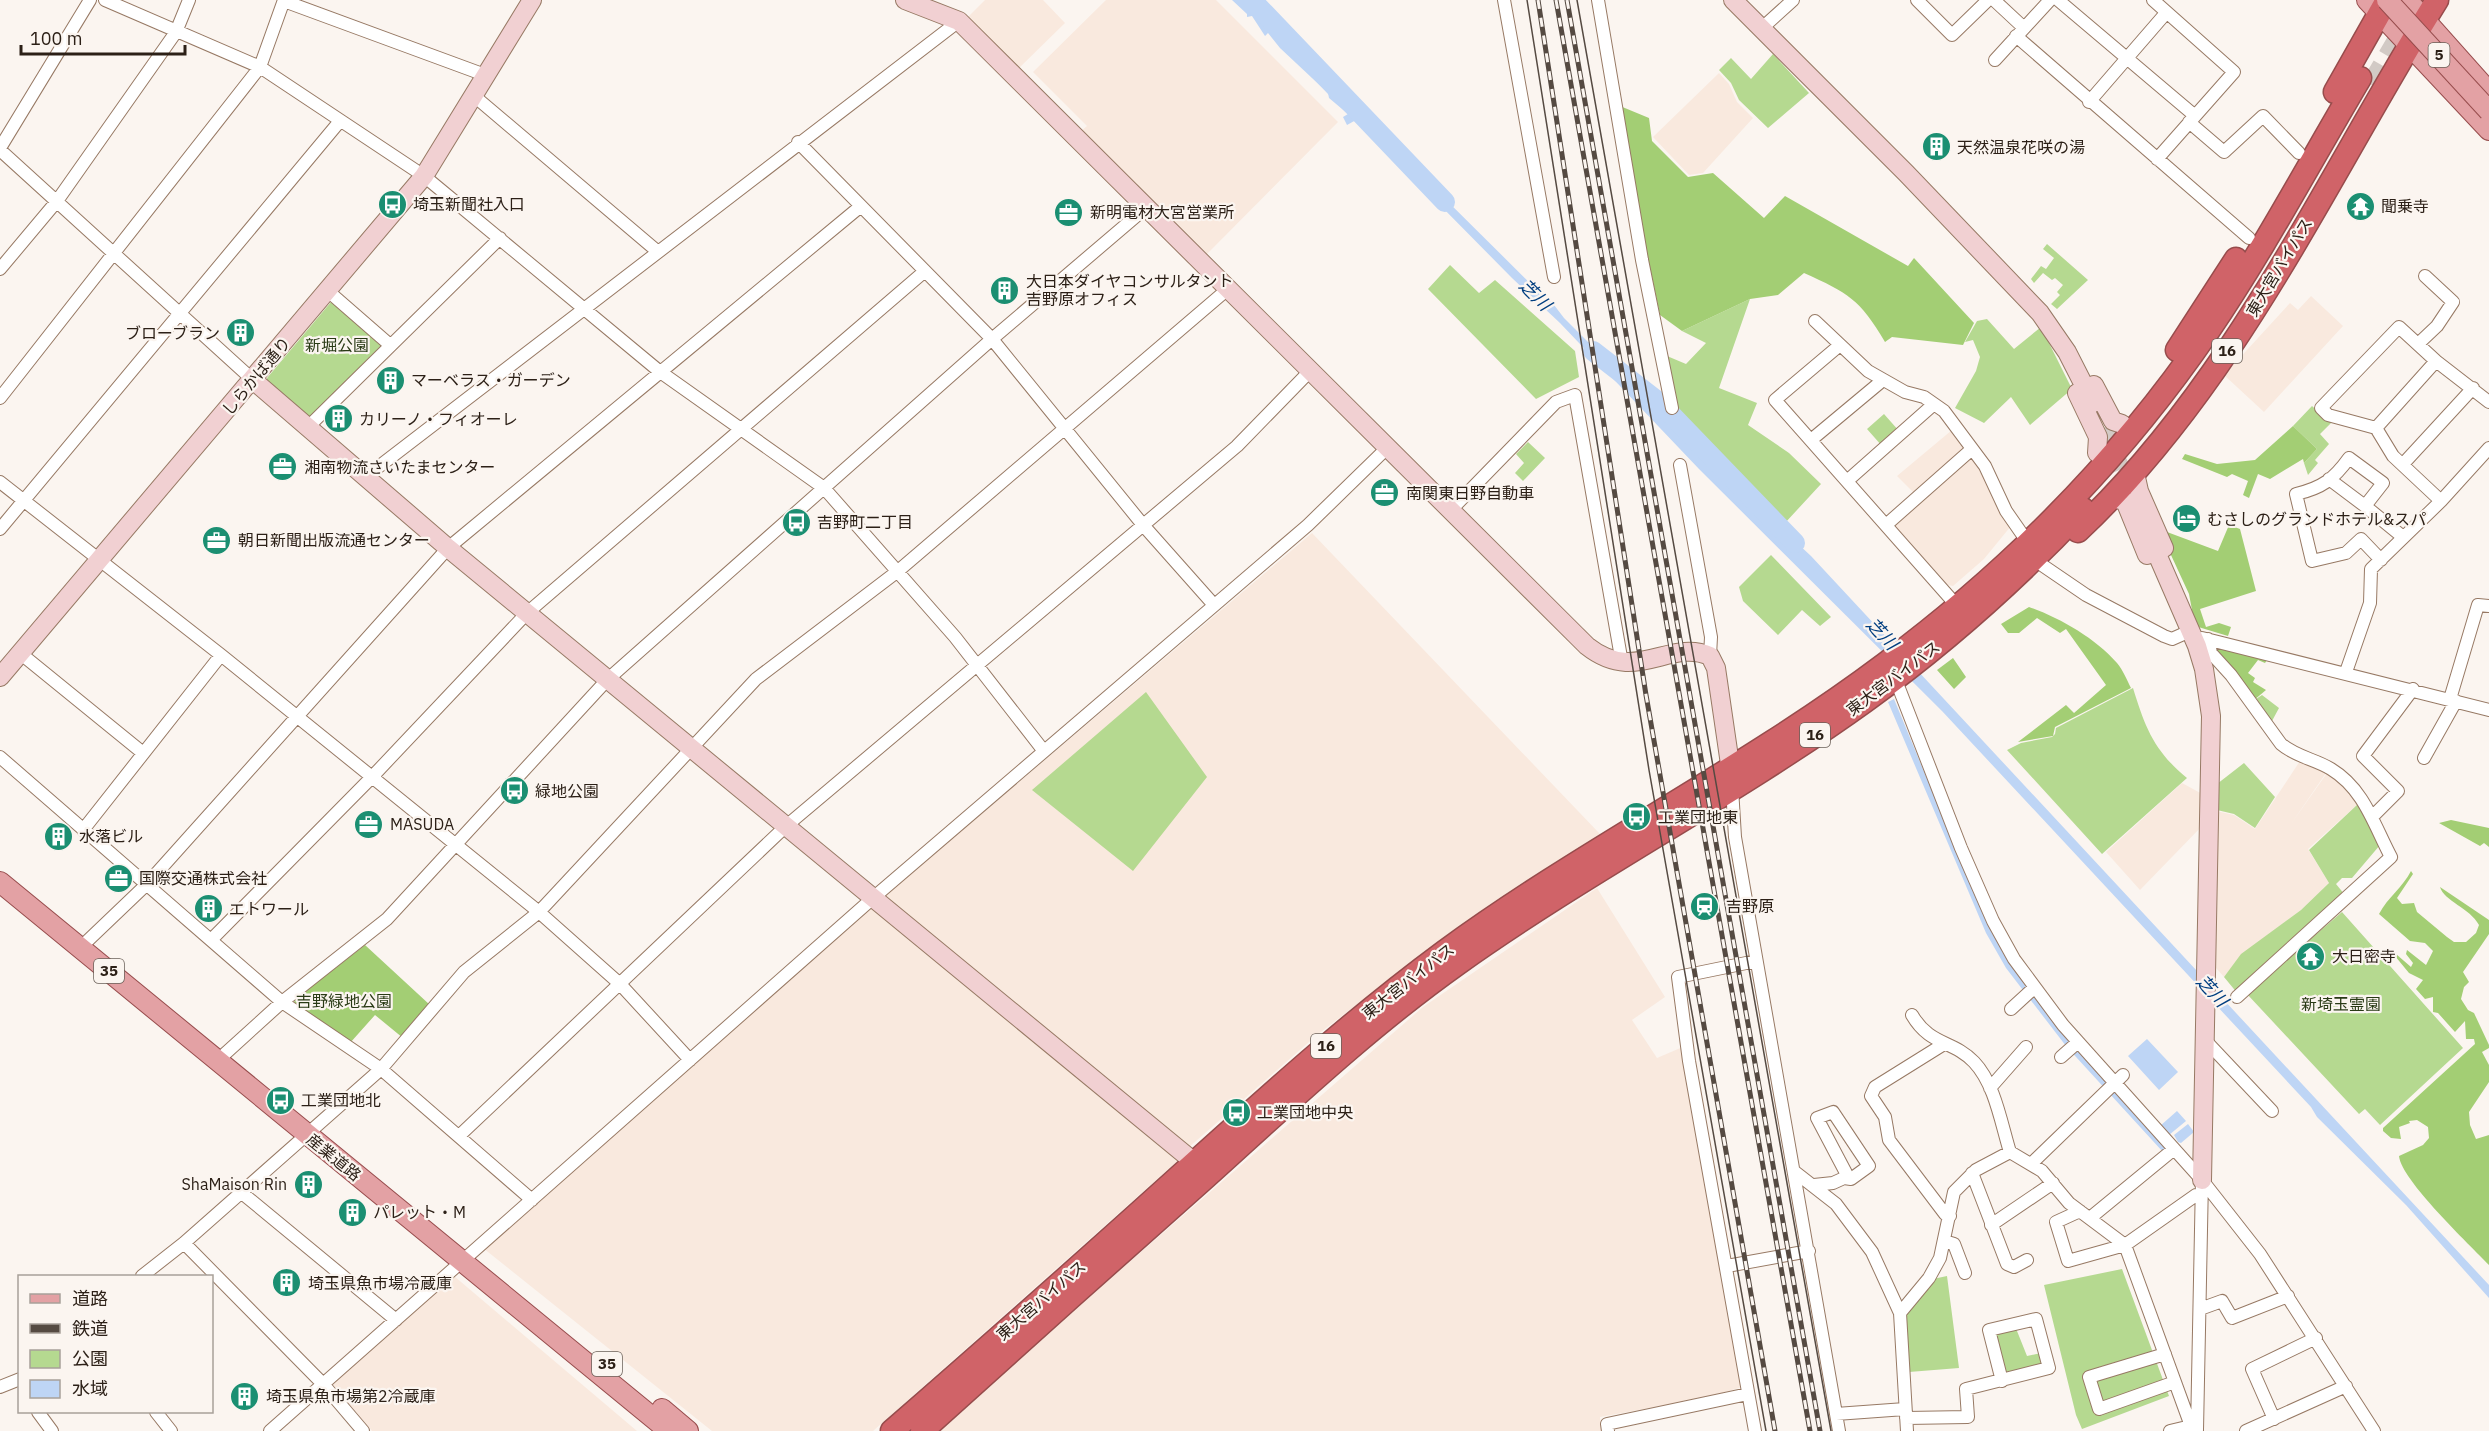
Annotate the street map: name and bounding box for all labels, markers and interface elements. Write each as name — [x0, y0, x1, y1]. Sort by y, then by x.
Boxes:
scale bar — [21, 18, 184, 56]
text: 100 m — [30, 27, 82, 50]
road number: 5 — [2428, 43, 2450, 67]
building icon: 天然温泉花咲の湯 — [1920, 131, 1952, 163]
place label: 天然温泉花咲の湯 — [1957, 137, 2085, 157]
bus stop icon: 埼玉新聞社入口 — [376, 188, 408, 220]
temple icon: 聞乗寺 — [2344, 190, 2376, 222]
place label: 埼玉新聞社入口 — [413, 194, 525, 214]
office icon: 新明電材大宮営業所 — [1053, 196, 1085, 228]
place label: 聞乗寺 — [2381, 196, 2429, 216]
place label: 新明電材大宮営業所 — [1090, 202, 1234, 222]
street label: 東大宮バイパス — [2242, 214, 2316, 320]
place label: 大日本ダイヤコンサルタント 吉野原オフィス — [1026, 271, 1234, 309]
building icon: 大日本ダイヤコンサルタント 吉野原オフィス — [989, 274, 1021, 306]
water label: 芝川 — [1514, 274, 1558, 317]
building icon: ブローブラン — [225, 317, 257, 349]
place label: ブローブラン — [125, 323, 220, 343]
street label: しらかば通り — [217, 333, 295, 419]
park label: 新堀公園 — [305, 335, 369, 355]
road number: 16 — [2212, 339, 2242, 363]
building icon: マーベラス・ガーデン — [374, 364, 406, 396]
place label: マーベラス・ガーデン — [411, 370, 571, 390]
building icon: カリーノ・フィオーレ — [322, 403, 354, 435]
place label: カリーノ・フィオーレ — [359, 409, 518, 429]
office icon: 湘南物流さいたまセンター — [267, 451, 299, 483]
place label: 湘南物流さいたまセンター — [304, 457, 496, 477]
office icon: 南関東日野自動車 — [1369, 477, 1401, 509]
place label: 南関東日野自動車 — [1406, 483, 1534, 503]
hotel icon: むさしのグランドホテル&スパ — [2170, 503, 2202, 535]
bus stop icon: 吉野町二丁目 — [780, 506, 812, 538]
place label: むさしのグランドホテル&スパ — [2207, 509, 2426, 529]
place label: 吉野町二丁目 — [817, 512, 913, 532]
office icon: 朝日新聞出版流通センター — [201, 524, 233, 556]
place label: 朝日新聞出版流通センター — [238, 530, 430, 550]
water label: 芝川 — [1862, 613, 1904, 656]
street label: 東大宮バイパス — [1842, 636, 1944, 720]
road number: 16 — [1800, 723, 1830, 747]
bus stop icon: 緑地公園 — [498, 775, 530, 807]
place label: 緑地公園 — [535, 781, 599, 801]
bus stop icon: 工業団地東 — [1621, 801, 1653, 833]
place label: 工業団地東 — [1658, 807, 1738, 827]
office icon: MASUDA — [353, 808, 385, 840]
place label: MASUDA — [390, 814, 454, 834]
building icon: 水落ビル — [42, 820, 74, 852]
place label: 水落ビル — [79, 826, 143, 846]
office icon: 国際交通株式会社 — [102, 862, 134, 894]
place label: 国際交通株式会社 — [139, 868, 267, 888]
station icon: 吉野原 — [1689, 890, 1721, 922]
building icon: エトワール — [192, 893, 224, 925]
place label: 吉野原 — [1726, 896, 1774, 916]
place label: エトワール — [229, 899, 309, 919]
street label: 東大宮バイパス — [1358, 939, 1458, 1023]
temple icon: 大日密寺 — [2295, 940, 2327, 972]
place label: 大日密寺 — [2332, 946, 2396, 966]
road number: 35 — [94, 959, 124, 983]
water label: 芝川 — [2192, 970, 2234, 1013]
park label: 吉野緑地公園 — [296, 991, 392, 1011]
park label: 新埼玉霊園 — [2301, 994, 2381, 1014]
road number: 16 — [1311, 1034, 1341, 1058]
bus stop icon: 工業団地北 — [264, 1084, 296, 1116]
place label: 工業団地北 — [301, 1090, 381, 1110]
bus stop icon: 工業団地中央 — [1220, 1096, 1252, 1128]
place label: 工業団地中央 — [1257, 1102, 1353, 1122]
street label: 産業道路 — [303, 1129, 365, 1185]
building icon: ShaMaison Rin — [292, 1168, 324, 1200]
place label: ShaMaison Rin — [182, 1174, 287, 1194]
building icon: パレット・M — [336, 1196, 368, 1228]
place label: パレット・M — [373, 1202, 466, 1222]
street label: 東大宮バイパス — [992, 1256, 1090, 1344]
building icon: 埼玉県魚市場冷蔵庫 — [271, 1267, 303, 1299]
place label: 埼玉県魚市場冷蔵庫 — [308, 1273, 452, 1293]
legend — [18, 1275, 213, 1413]
text: 道路 — [72, 1287, 108, 1310]
text: 鉄道 — [72, 1317, 108, 1340]
text: 公園 — [72, 1347, 108, 1370]
road number: 35 — [592, 1352, 622, 1376]
text: 水域 — [72, 1377, 108, 1400]
building icon: 埼玉県魚市場第2冷蔵庫 — [229, 1380, 261, 1412]
place label: 埼玉県魚市場第2冷蔵庫 — [266, 1386, 436, 1406]

